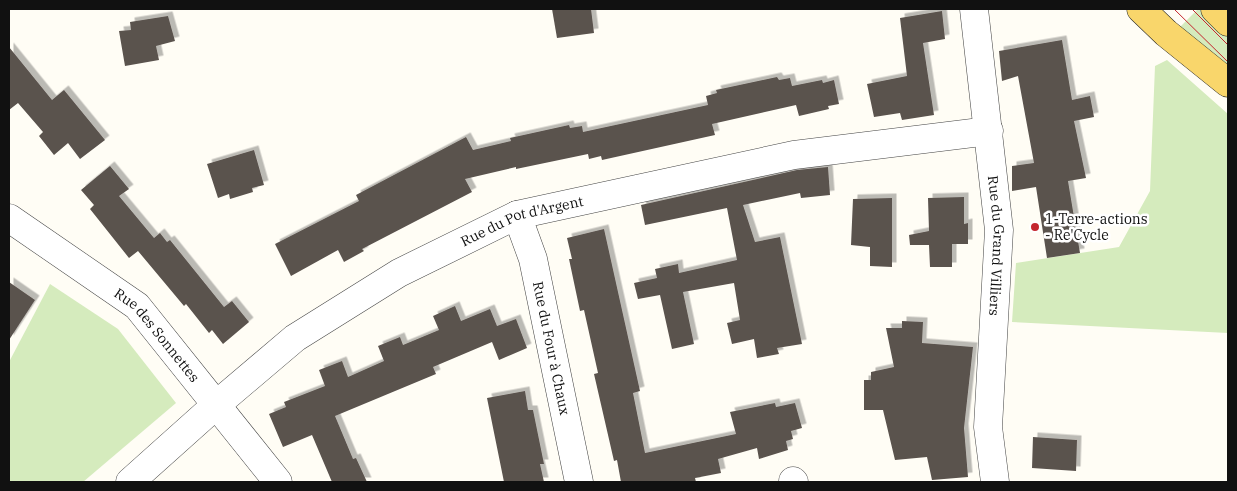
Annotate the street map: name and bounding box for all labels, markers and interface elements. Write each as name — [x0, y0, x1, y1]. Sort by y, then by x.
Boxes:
street label: Rue du Grand Villiers — [984, 175, 1008, 316]
street label: Rue du Pot d'Argent — [458, 192, 585, 250]
place label: 1-Terre-actions - Re'Cycle — [1045, 210, 1148, 244]
marker: 1-Terre-actions - Re'Cycle — [1029, 221, 1041, 233]
street label: Rue du Four à Chaux — [529, 280, 574, 417]
street label: Rue des Sonnettes — [111, 284, 203, 386]

